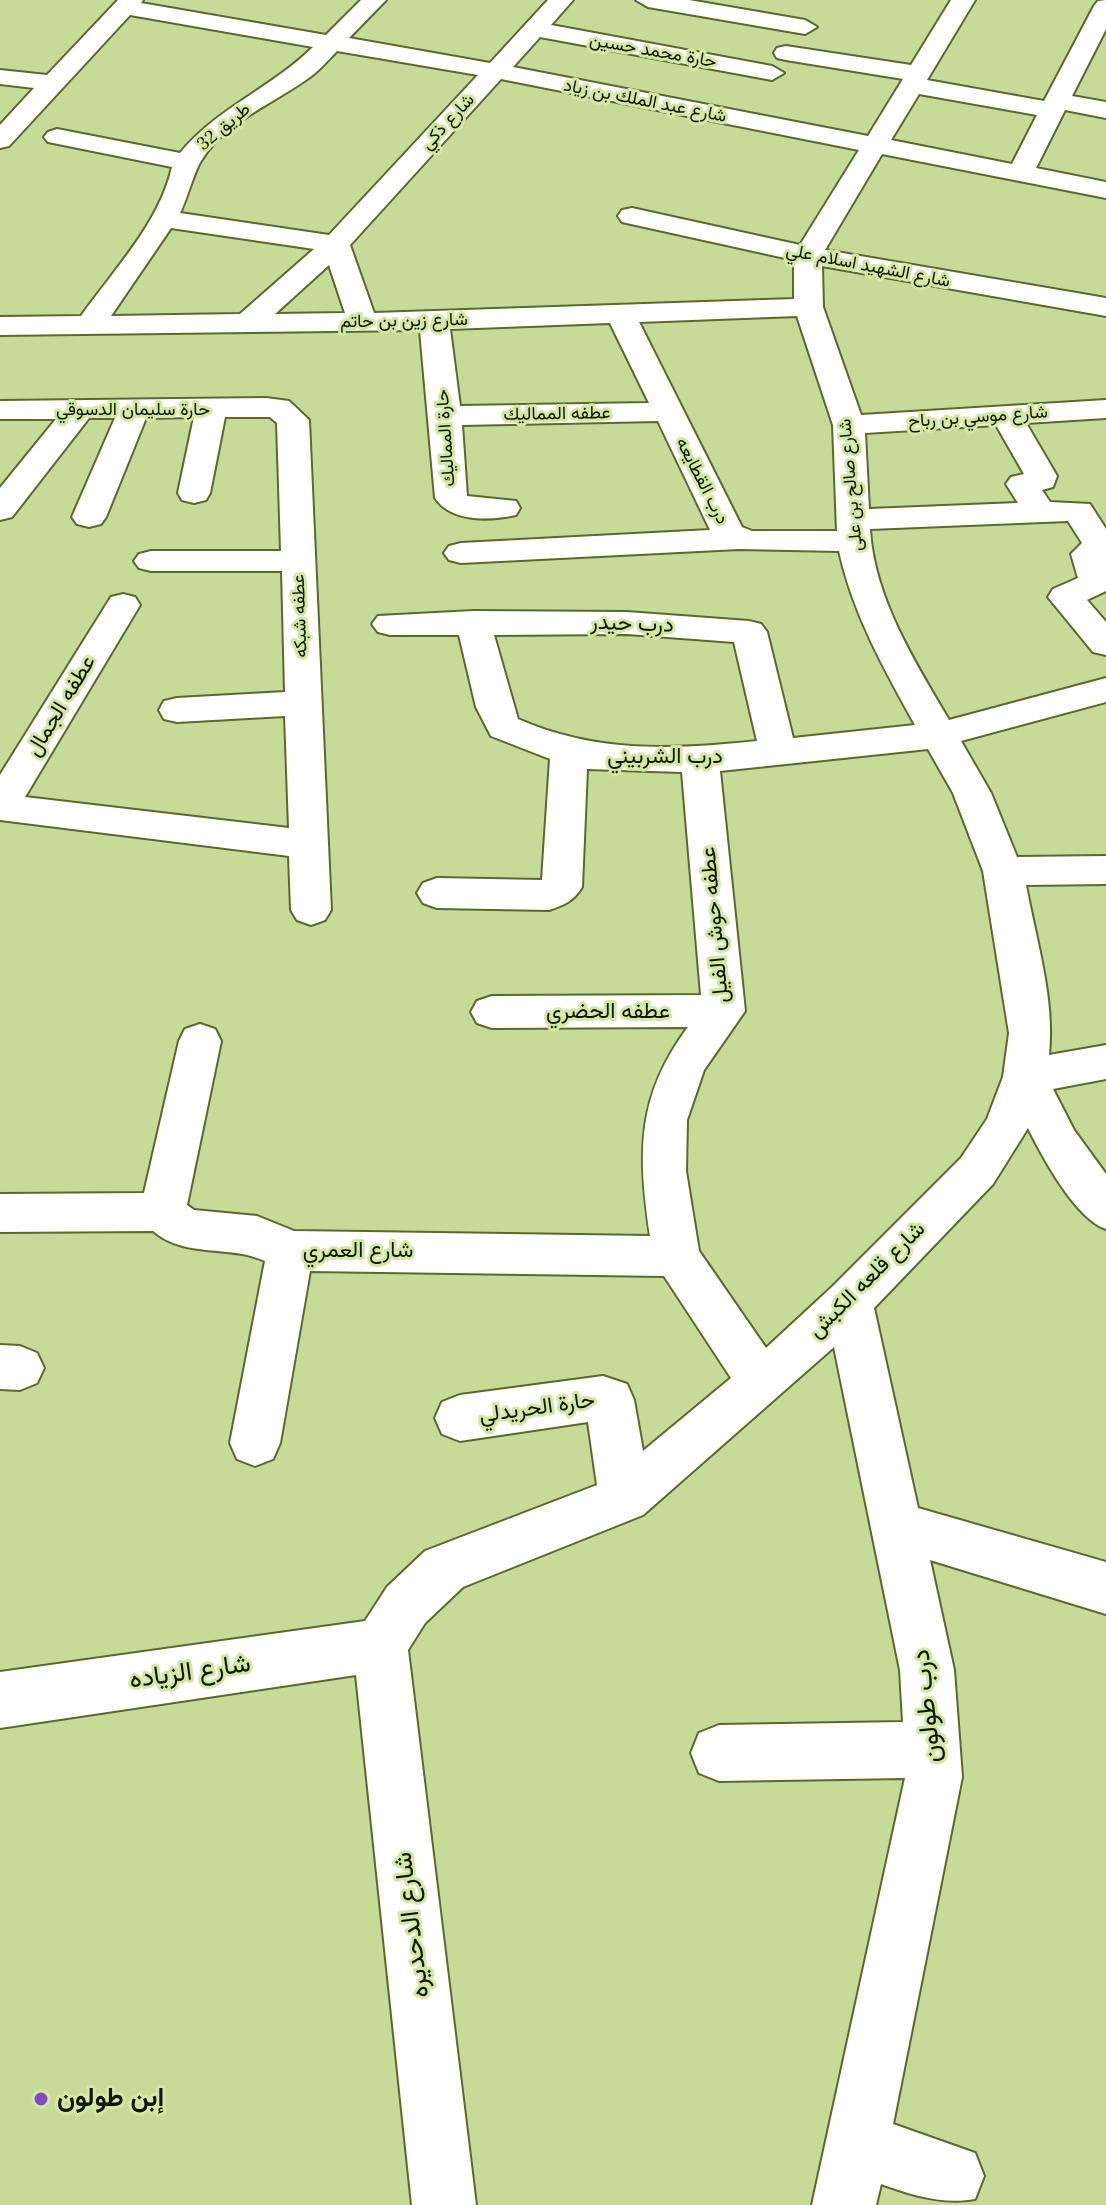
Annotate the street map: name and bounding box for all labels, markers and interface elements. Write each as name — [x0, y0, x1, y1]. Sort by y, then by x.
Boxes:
street label: حارة محمد حسين — [588, 29, 718, 73]
street label: شارع عبد الملك بن زياد — [562, 75, 728, 127]
street label: شارع ذكي — [417, 89, 479, 155]
street label: طريق 32 — [193, 99, 255, 155]
street label: شارع الشهيد اسلام علي — [784, 239, 952, 293]
street label: شارع زين بن حاتم — [340, 309, 468, 333]
street label: حارة المماليك — [432, 389, 460, 487]
street label: حارة سليمان الدسوقي — [56, 399, 210, 421]
street label: شارع موسي بن رباح — [907, 401, 1049, 433]
street label: عطفه المماليك — [503, 402, 611, 426]
street label: شارع صالح بن على — [834, 418, 868, 552]
street label: درب القطايعه — [671, 434, 733, 528]
street label: عطفه شبكه — [288, 574, 312, 658]
street label: درب حيدر — [590, 609, 674, 639]
street label: عطفه الجمال — [20, 651, 102, 761]
street label: درب الشربيني — [607, 744, 723, 770]
street label: عطفه حوش الفيل — [695, 846, 735, 1004]
street label: عطفه الحضري — [546, 999, 670, 1025]
street label: شارع قلعه الكبش — [803, 1216, 931, 1344]
street label: شارع العمري — [303, 1238, 413, 1264]
street label: حارة الحريدلي — [478, 1387, 596, 1429]
street label: شارع الزياده — [127, 1648, 253, 1696]
street label: درب طولون — [906, 1648, 948, 1764]
street label: شارع الدحديره — [388, 1850, 436, 2000]
place label: إبن طولون — [57, 2083, 164, 2115]
marker: إبن طولون — [32, 2090, 50, 2108]

